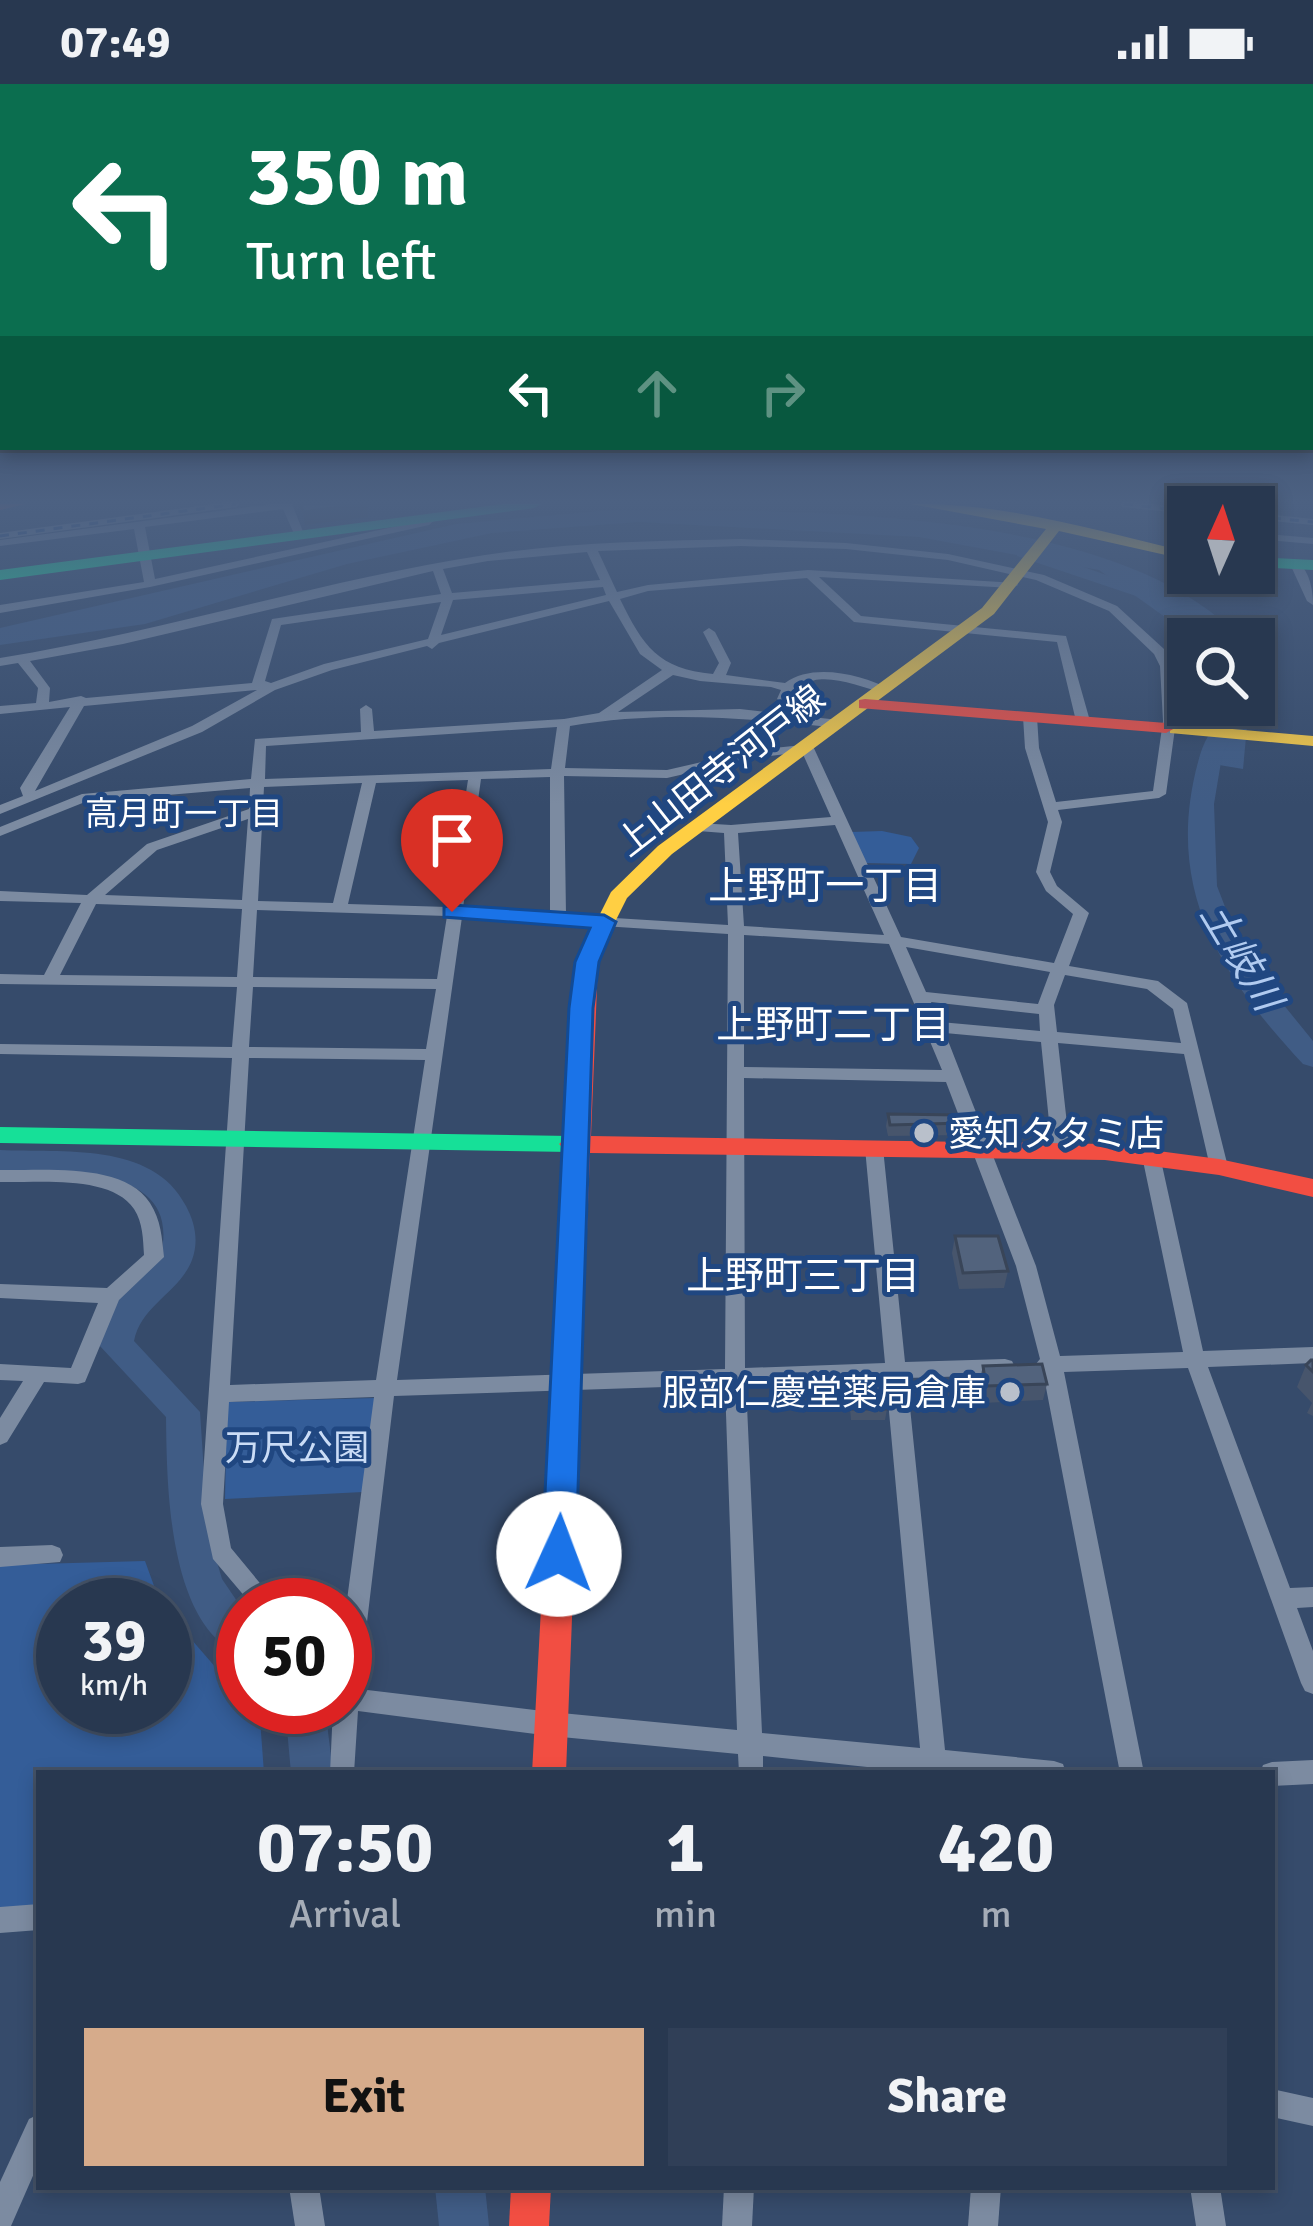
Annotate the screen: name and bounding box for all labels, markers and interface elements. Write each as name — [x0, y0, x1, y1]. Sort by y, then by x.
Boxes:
text: 07:49 — [60, 15, 170, 70]
text: 350 m — [246, 125, 468, 229]
icon: left — [48, 132, 204, 288]
text: Turn left — [246, 228, 436, 295]
icon: left — [498, 360, 564, 426]
icon: ahead — [624, 360, 690, 426]
icon: right — [750, 360, 816, 426]
north arrow — [1167, 486, 1275, 594]
map controls — [1167, 486, 1275, 726]
button: search — [1167, 618, 1275, 726]
street label: 上山田寺河戸線 — [608, 676, 834, 866]
pin — [401, 789, 503, 912]
district label: 高月町一丁目 — [85, 794, 283, 835]
icon: arrive — [419, 807, 485, 873]
district label: 上野町一丁目 — [708, 862, 942, 910]
water label: 土岐川 — [1190, 894, 1294, 1022]
district label: 上野町二丁目 — [716, 1001, 950, 1049]
place label: 愛知タタミ店 — [948, 1112, 1164, 1157]
marker: 愛知タタミ店 — [911, 1120, 937, 1146]
district label: 上野町三丁目 — [686, 1252, 920, 1300]
place label: 服部仁慶堂薬局倉庫 — [662, 1371, 986, 1416]
marker: 服部仁慶堂薬局倉庫 — [997, 1379, 1023, 1405]
park label: 万尺公園 — [225, 1426, 369, 1471]
position arrow — [496, 1491, 622, 1617]
speed limit sign: 50 — [216, 1578, 372, 1734]
text: 39 — [82, 1604, 146, 1678]
text: km/h — [80, 1667, 148, 1704]
text: 07:50 — [257, 1803, 433, 1892]
text: 1 — [666, 1803, 705, 1892]
text: 420 — [938, 1803, 1054, 1892]
text: Arrival — [289, 1890, 401, 1938]
text: min — [654, 1890, 717, 1938]
text: m — [980, 1890, 1012, 1938]
button: Exit — [84, 2028, 644, 2166]
button: Share — [668, 2028, 1227, 2166]

